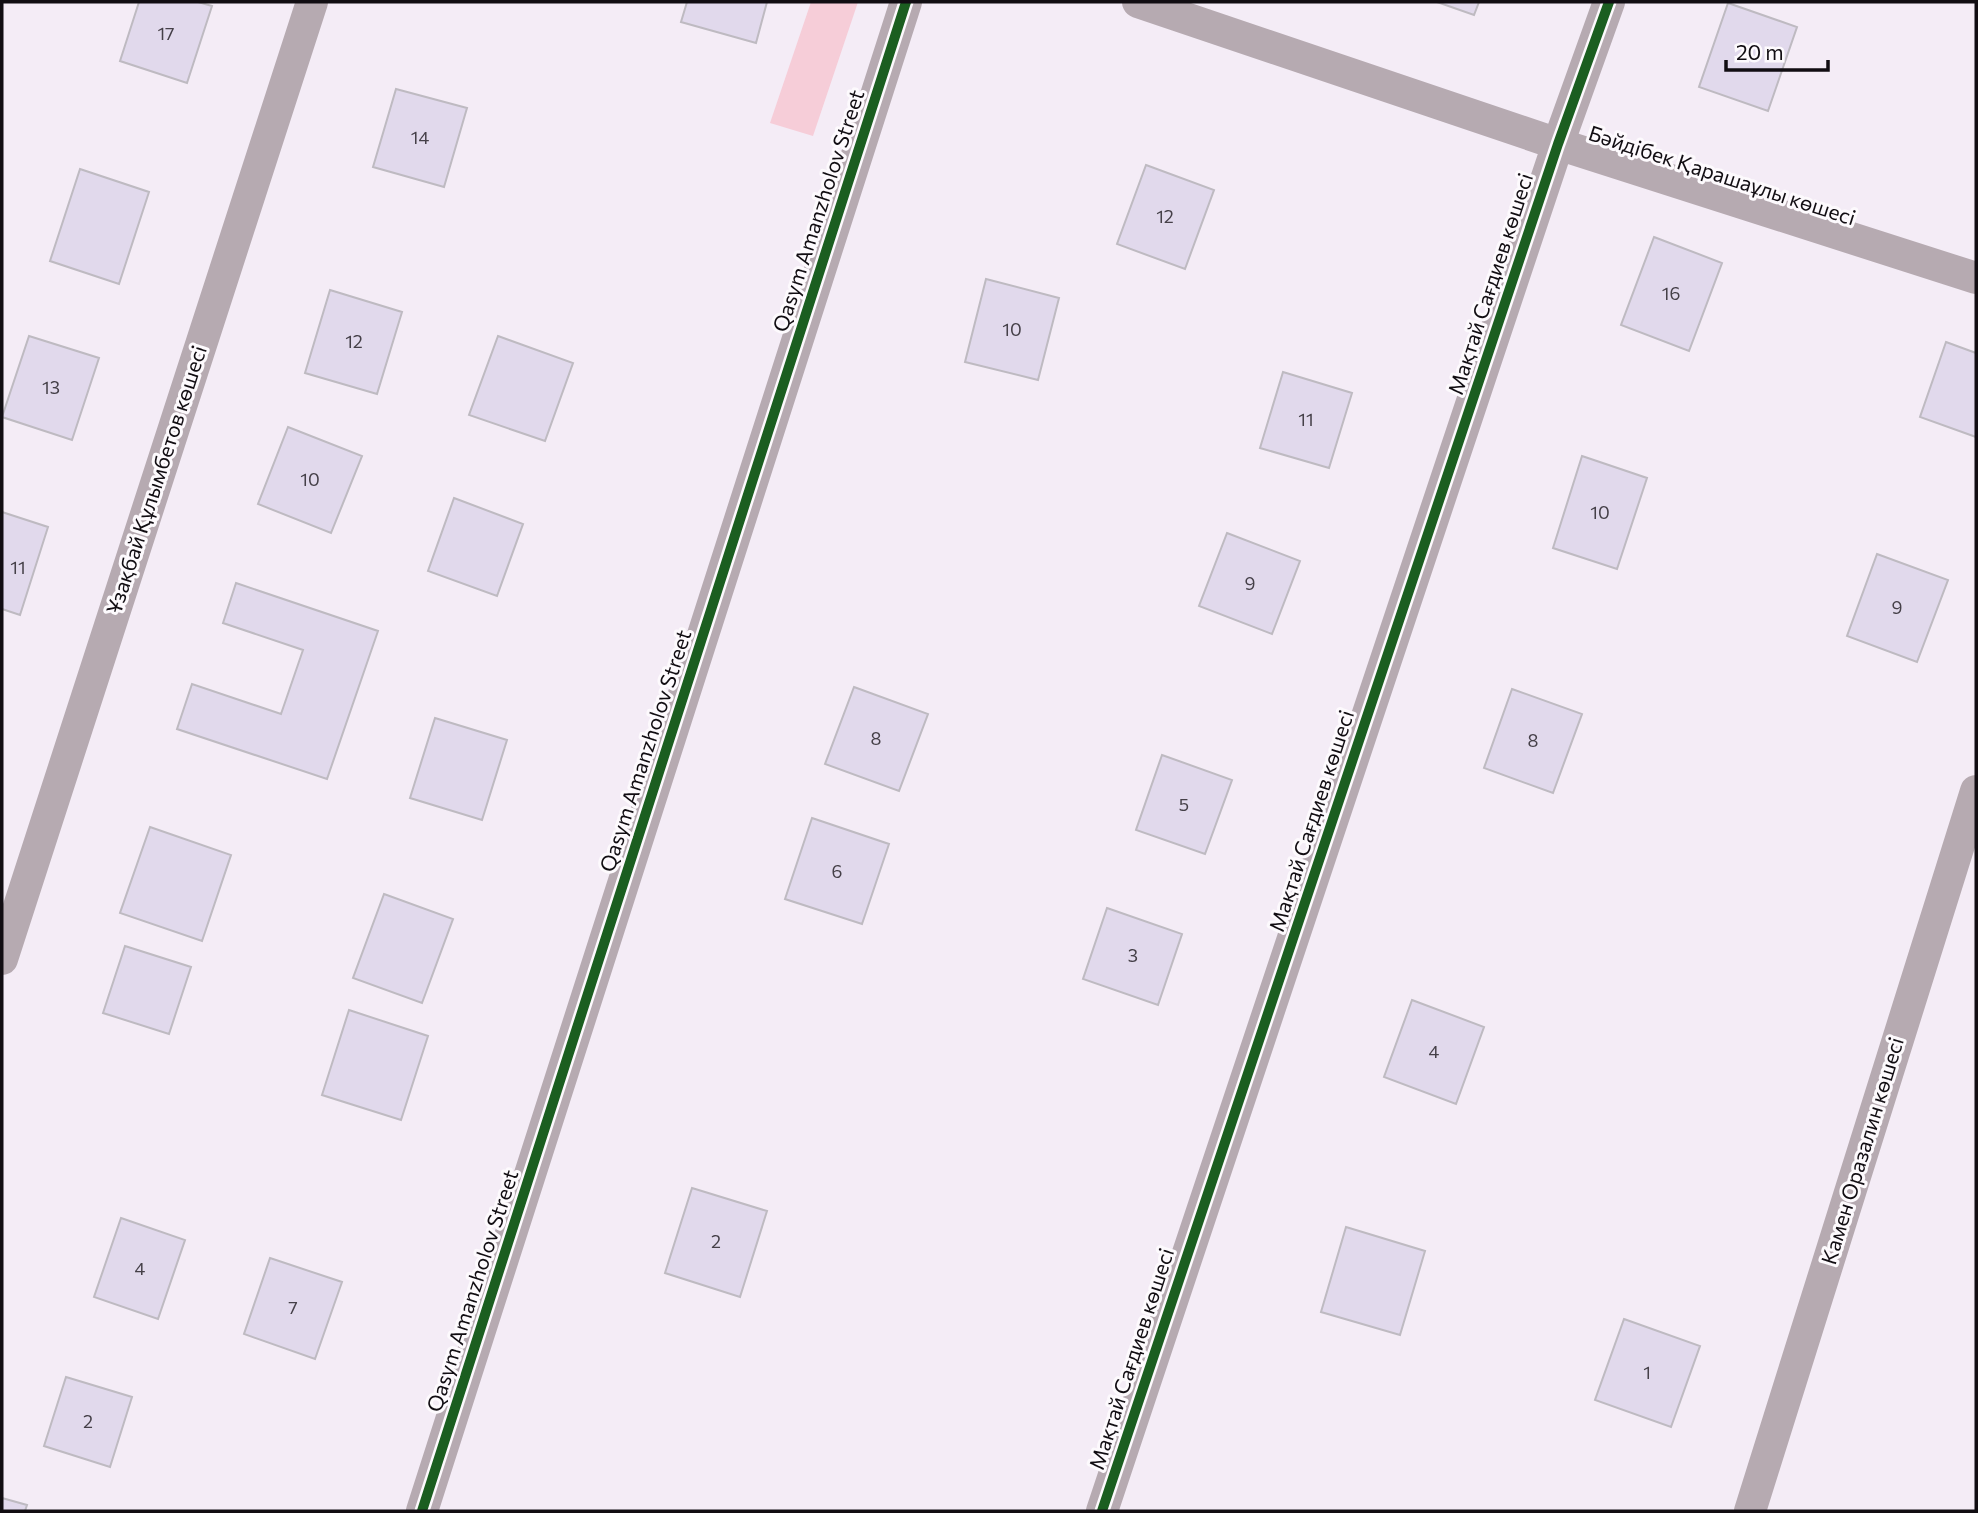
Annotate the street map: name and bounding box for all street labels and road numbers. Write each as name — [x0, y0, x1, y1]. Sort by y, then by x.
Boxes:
street label: Qasym Amanzholov Street — [767, 86, 869, 335]
street label: Бәйдібек Қарашаұлы көшесі — [1586, 120, 1859, 230]
street label: Мақтай Сағдиев көшесі — [1442, 170, 1537, 397]
street label: Ұзақбай Құлымбетов көшесі — [100, 342, 211, 617]
street label: Qasym Amanzholov Street — [594, 626, 696, 875]
street label: Мақтай Сағдиев көшесі — [1263, 707, 1358, 934]
street label: Камен Оразалин көшесі — [1815, 1034, 1908, 1267]
street label: Qasym Amanzholov Street — [421, 1166, 523, 1415]
street label: Мақтай Сағдиев көшесі — [1083, 1245, 1178, 1472]

